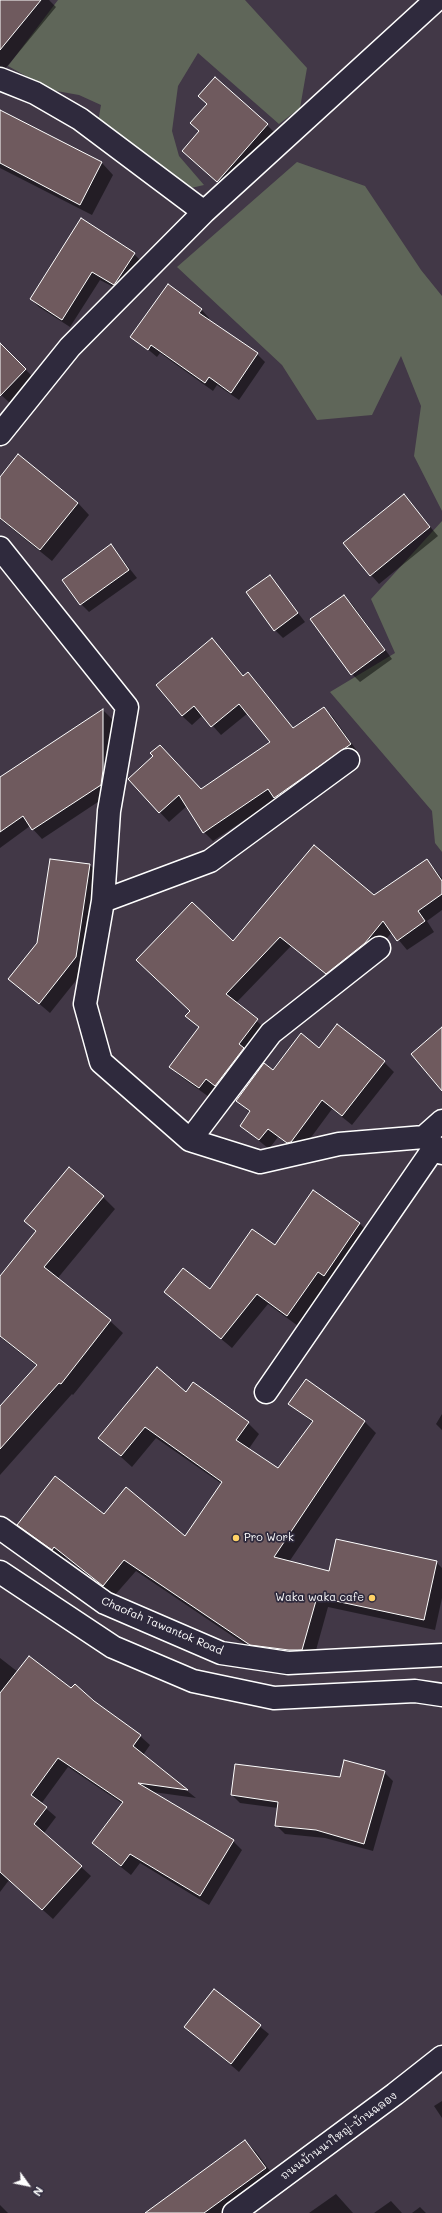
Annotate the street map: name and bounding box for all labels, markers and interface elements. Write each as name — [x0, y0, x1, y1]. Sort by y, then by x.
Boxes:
place label: Pro Work — [244, 1531, 294, 1545]
marker: Pro Work — [231, 1533, 241, 1543]
place label: Waka waka cafe — [275, 1591, 364, 1605]
marker: Waka waka cafe — [367, 1593, 377, 1603]
street label: Chaofah Tawantok Road — [99, 1594, 225, 1658]
street label: ถนนบ้านนาใหญ่-บ้านฉลอง — [278, 2089, 400, 2183]
north arrow — [8, 2165, 48, 2205]
text: N — [30, 2184, 47, 2199]

